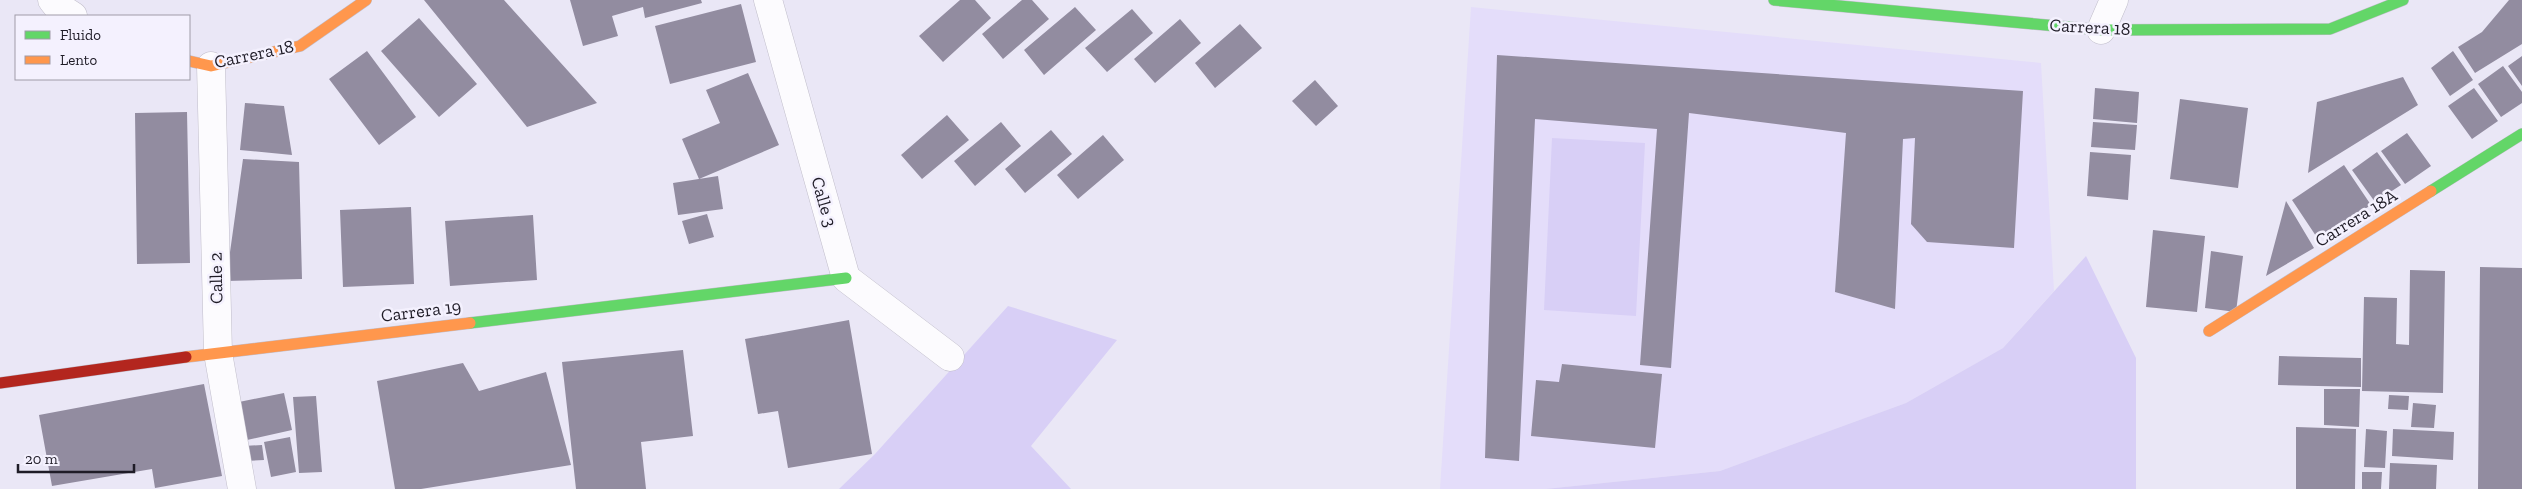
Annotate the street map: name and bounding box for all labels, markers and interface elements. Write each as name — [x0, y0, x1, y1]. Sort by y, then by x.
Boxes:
street label: Carrera 18 — [2049, 14, 2131, 40]
legend — [15, 15, 190, 80]
text: Fluido — [60, 26, 101, 44]
street label: Carrera 18 — [212, 35, 296, 73]
text: Lento — [60, 51, 97, 69]
street label: Calle 3 — [806, 174, 842, 230]
street label: Carrera 18A — [2311, 184, 2401, 252]
street label: Calle 2 — [205, 252, 227, 304]
street label: Carrera 19 — [380, 295, 462, 327]
scale bar — [18, 442, 134, 474]
text: 20 m — [25, 450, 58, 468]

